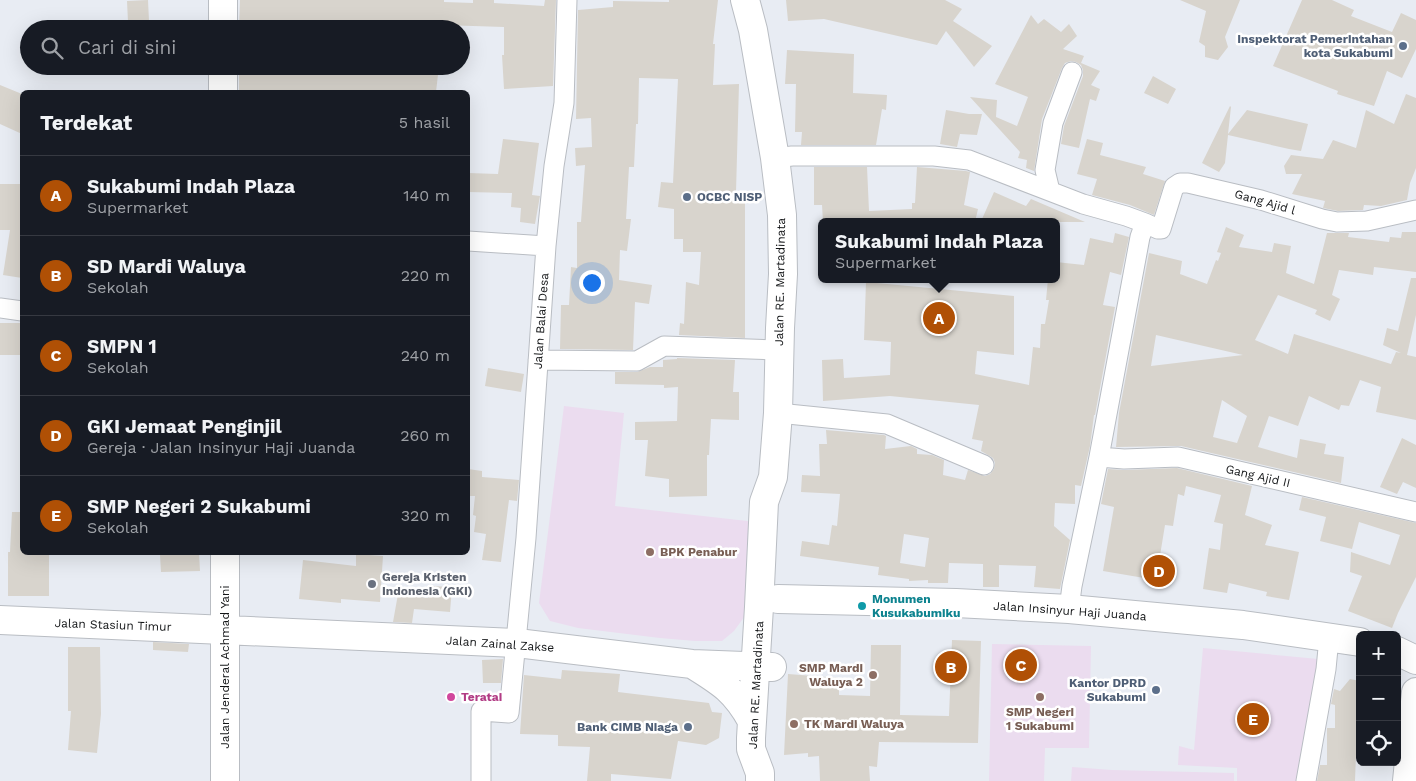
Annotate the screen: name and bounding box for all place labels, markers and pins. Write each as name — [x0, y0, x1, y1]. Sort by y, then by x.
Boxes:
place label: Inspektorat Pemerintahan kota Sukabumi — [1237, 32, 1393, 60]
marker: Inspektorat Pemerintahan kota Sukabumi — [1397, 40, 1409, 52]
place label: OCBC NISP — [697, 190, 762, 204]
marker: OCBC NISP — [681, 191, 693, 203]
pin: A — [923, 299, 955, 337]
place label: BPK Penabur — [660, 545, 738, 559]
marker: BPK Penabur — [644, 546, 656, 558]
pin: D — [1143, 552, 1175, 590]
place label: Gereja Kristen Indonesia (GKI) — [382, 570, 472, 598]
marker: Gereja Kristen Indonesia (GKI) — [366, 578, 378, 590]
place label: Monumen Kusukabumiku — [872, 592, 960, 620]
marker: Monumen Kusukabumiku — [856, 600, 868, 612]
pin: C — [1005, 646, 1037, 684]
pin: B — [935, 648, 967, 686]
place label: SMP Mardi Waluya 2 — [799, 661, 863, 689]
marker: SMP Mardi Waluya 2 — [867, 669, 879, 681]
place label: Kantor DPRD Sukabumi — [1069, 676, 1146, 704]
marker: Kantor DPRD Sukabumi — [1150, 684, 1162, 696]
place label: Teratai — [461, 690, 502, 704]
marker: Teratai — [445, 691, 457, 703]
marker: SMP Negeri 1 Sukabumi — [1034, 691, 1046, 703]
pin: E — [1237, 700, 1269, 738]
place label: SMP Negeri 1 Sukabumi — [1006, 705, 1074, 733]
place label: TK Mardi Waluya — [804, 717, 904, 731]
marker: TK Mardi Waluya — [788, 718, 800, 730]
place label: Bank CIMB Niaga — [577, 720, 678, 734]
marker: Bank CIMB Niaga — [682, 721, 694, 733]

